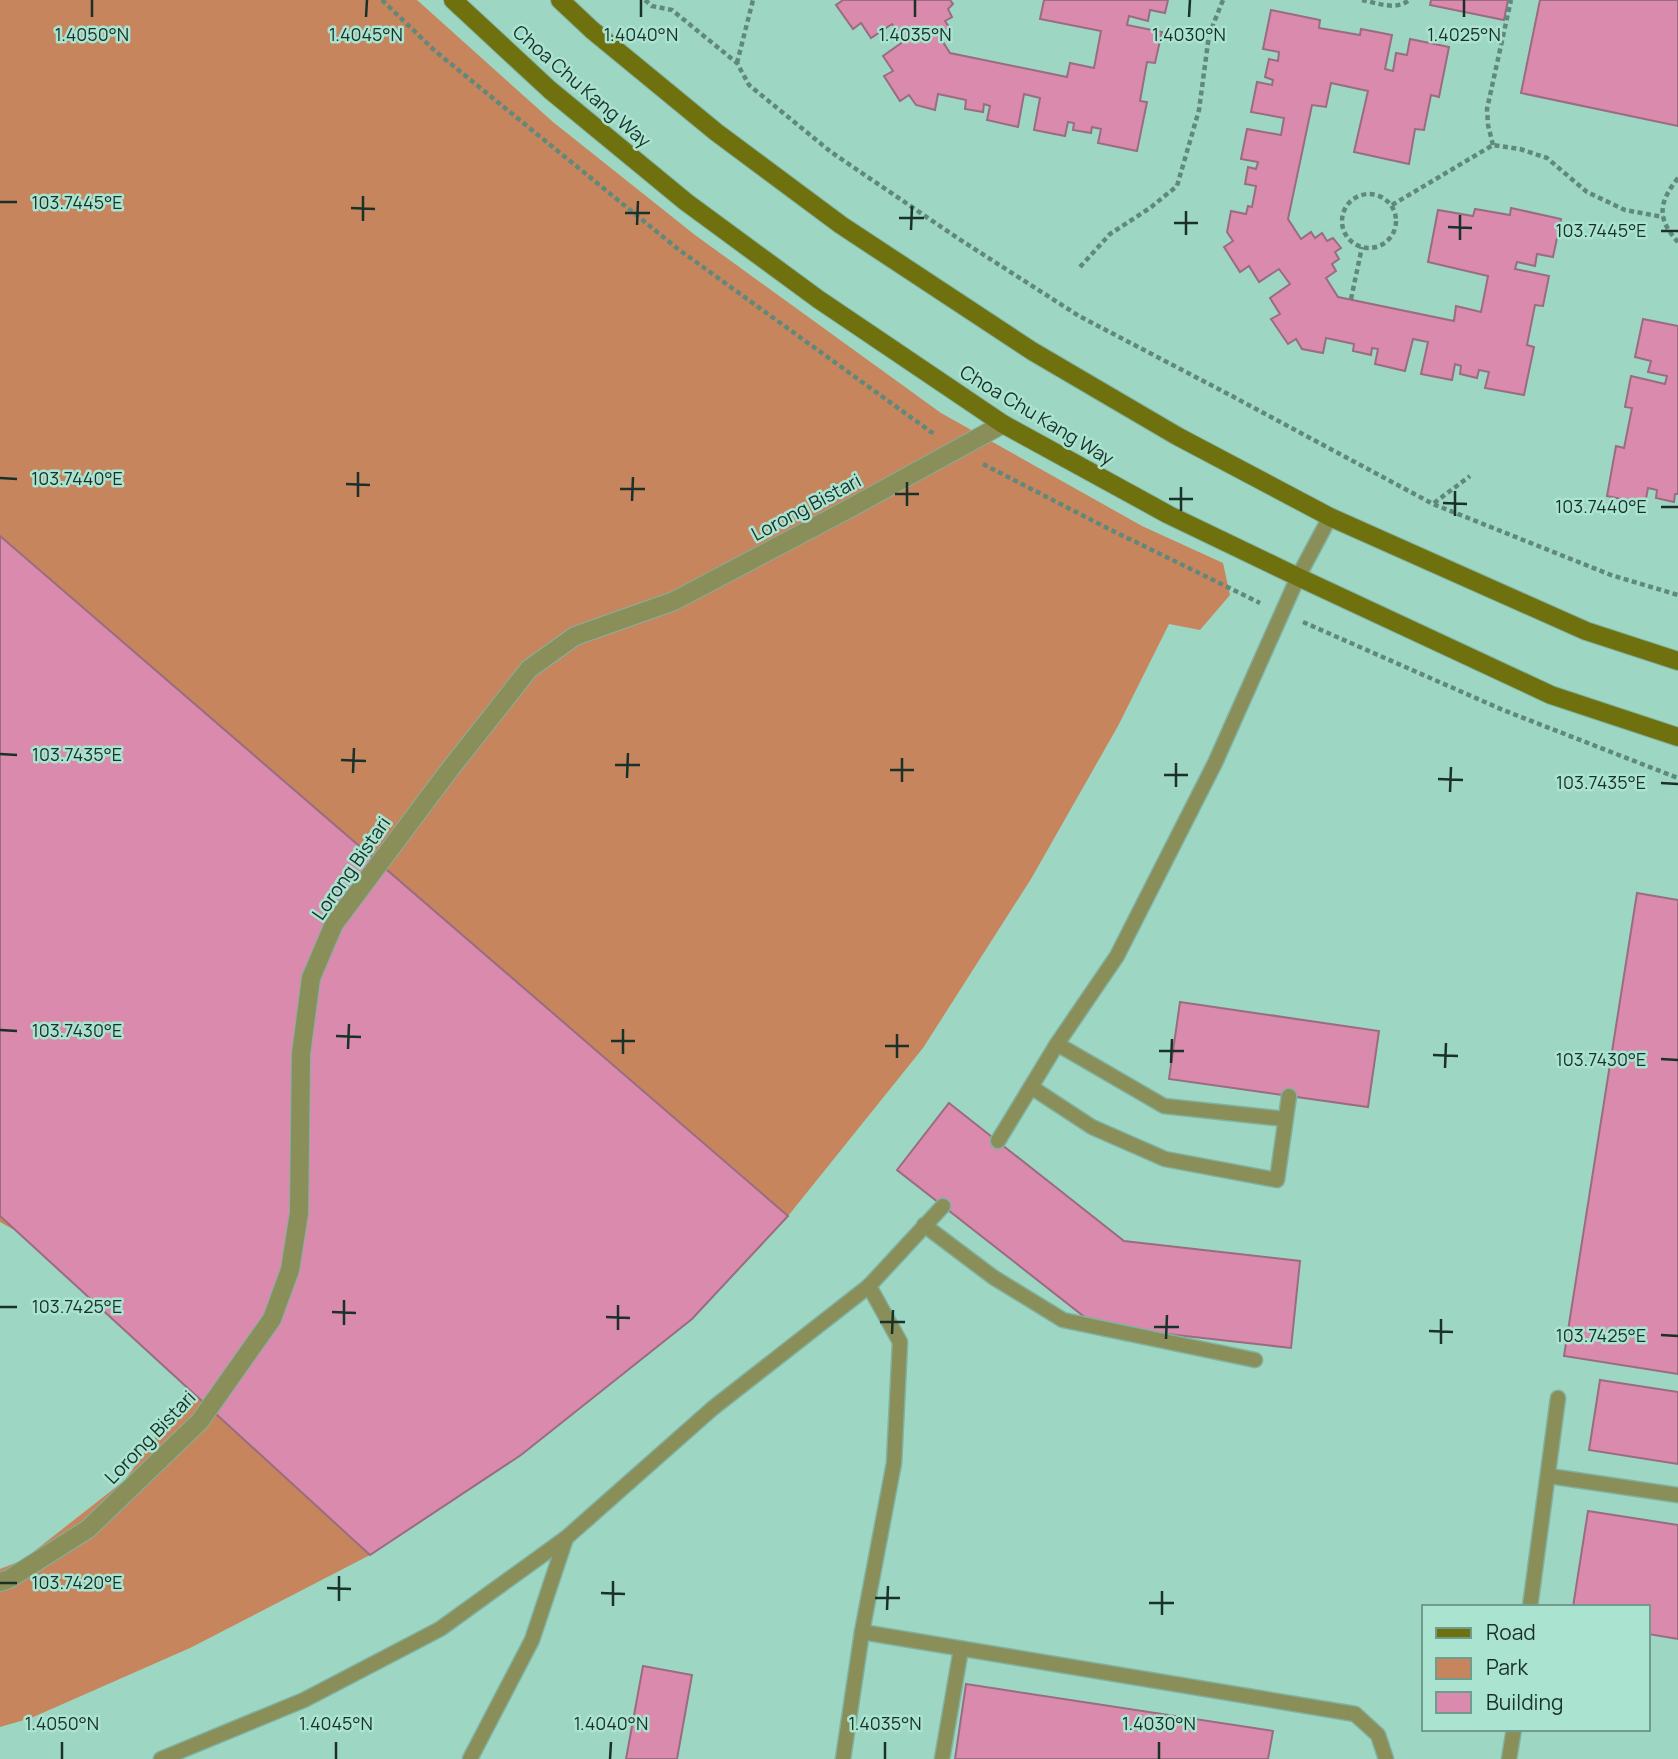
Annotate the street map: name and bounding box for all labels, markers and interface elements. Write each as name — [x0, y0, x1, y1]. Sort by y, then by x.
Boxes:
street label: Choa Chu Kang Way — [507, 19, 657, 153]
text: 1.4050°N — [55, 22, 129, 46]
text: 1.4045°N — [329, 22, 403, 46]
text: 1.4040°N — [604, 22, 678, 46]
text: 1.4035°N — [878, 22, 952, 46]
text: 1.4030°N — [1152, 22, 1226, 46]
text: 1.4025°N — [1427, 22, 1501, 46]
text: 103.7445°E — [32, 190, 123, 214]
text: 103.7445°E — [1556, 218, 1647, 242]
street label: Choa Chu Kang Way — [955, 359, 1119, 471]
text: 103.7440°E — [31, 466, 123, 490]
street label: Lorong Bistari — [747, 467, 865, 547]
text: 103.7440°E — [1555, 494, 1647, 518]
text: 103.7435°E — [32, 742, 122, 766]
text: 103.7435°E — [1556, 770, 1646, 794]
street label: Lorong Bistari — [306, 811, 396, 925]
text: 103.7430°E — [32, 1018, 122, 1042]
text: 103.7430°E — [1556, 1047, 1646, 1071]
text: 103.7425°E — [32, 1294, 122, 1318]
text: 103.7425°E — [1556, 1323, 1646, 1347]
street label: Lorong Bistari — [99, 1385, 201, 1489]
text: 103.7420°E — [31, 1570, 123, 1594]
legend — [1422, 1605, 1650, 1731]
text: Road — [1486, 1618, 1536, 1646]
text: Park — [1486, 1653, 1528, 1681]
text: Building — [1486, 1688, 1563, 1716]
text: 1.4050°N — [25, 1711, 99, 1735]
text: 1.4045°N — [299, 1711, 373, 1735]
text: 1.4040°N — [574, 1711, 648, 1735]
text: 1.4035°N — [848, 1711, 922, 1735]
text: 1.4030°N — [1122, 1711, 1196, 1735]

